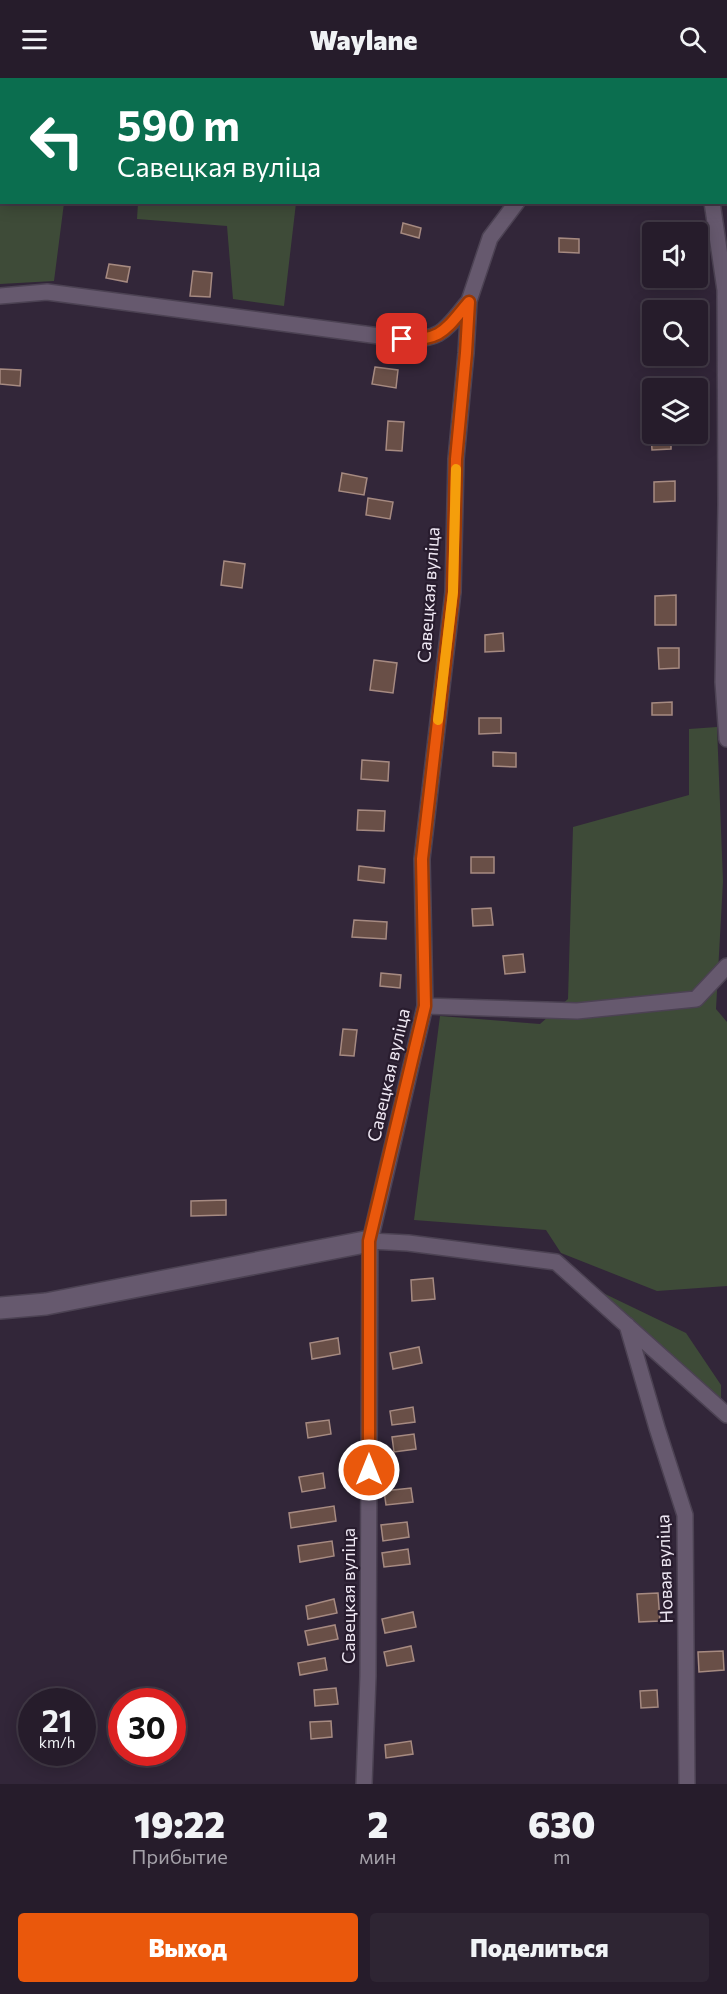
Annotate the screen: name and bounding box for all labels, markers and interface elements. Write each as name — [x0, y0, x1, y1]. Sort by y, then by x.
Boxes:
icon: menu — [18, 23, 51, 56]
text: Waylane — [310, 23, 417, 56]
icon: search — [676, 23, 709, 56]
text: 590 m — [117, 98, 240, 150]
icon: left — [18, 102, 96, 180]
text: Савецкая вуліца — [117, 150, 321, 183]
map controls — [642, 222, 708, 444]
button: sound — [642, 222, 708, 288]
button: search — [642, 300, 708, 366]
pin — [376, 313, 427, 364]
icon: arrive — [385, 322, 418, 355]
button: layers — [642, 378, 708, 444]
street label: Савецкая вуліца — [412, 526, 444, 664]
street label: Савецкая вуліца — [362, 1006, 414, 1144]
position arrow — [337, 1438, 401, 1502]
street label: Новая вуліца — [651, 1514, 677, 1624]
street label: Савецкая вуліца — [337, 1528, 359, 1664]
speed limit sign: 30 — [108, 1688, 186, 1766]
text: 21 — [42, 1701, 72, 1738]
text: km/h — [39, 1733, 75, 1751]
text: 19:22 — [134, 1801, 225, 1845]
text: 2 — [367, 1801, 388, 1845]
text: 630 — [528, 1801, 595, 1845]
text: Прибытие — [132, 1844, 228, 1868]
text: мин — [359, 1844, 396, 1868]
text: m — [553, 1844, 570, 1868]
button: Выход — [18, 1913, 358, 1982]
button: Поделиться — [370, 1913, 709, 1982]

